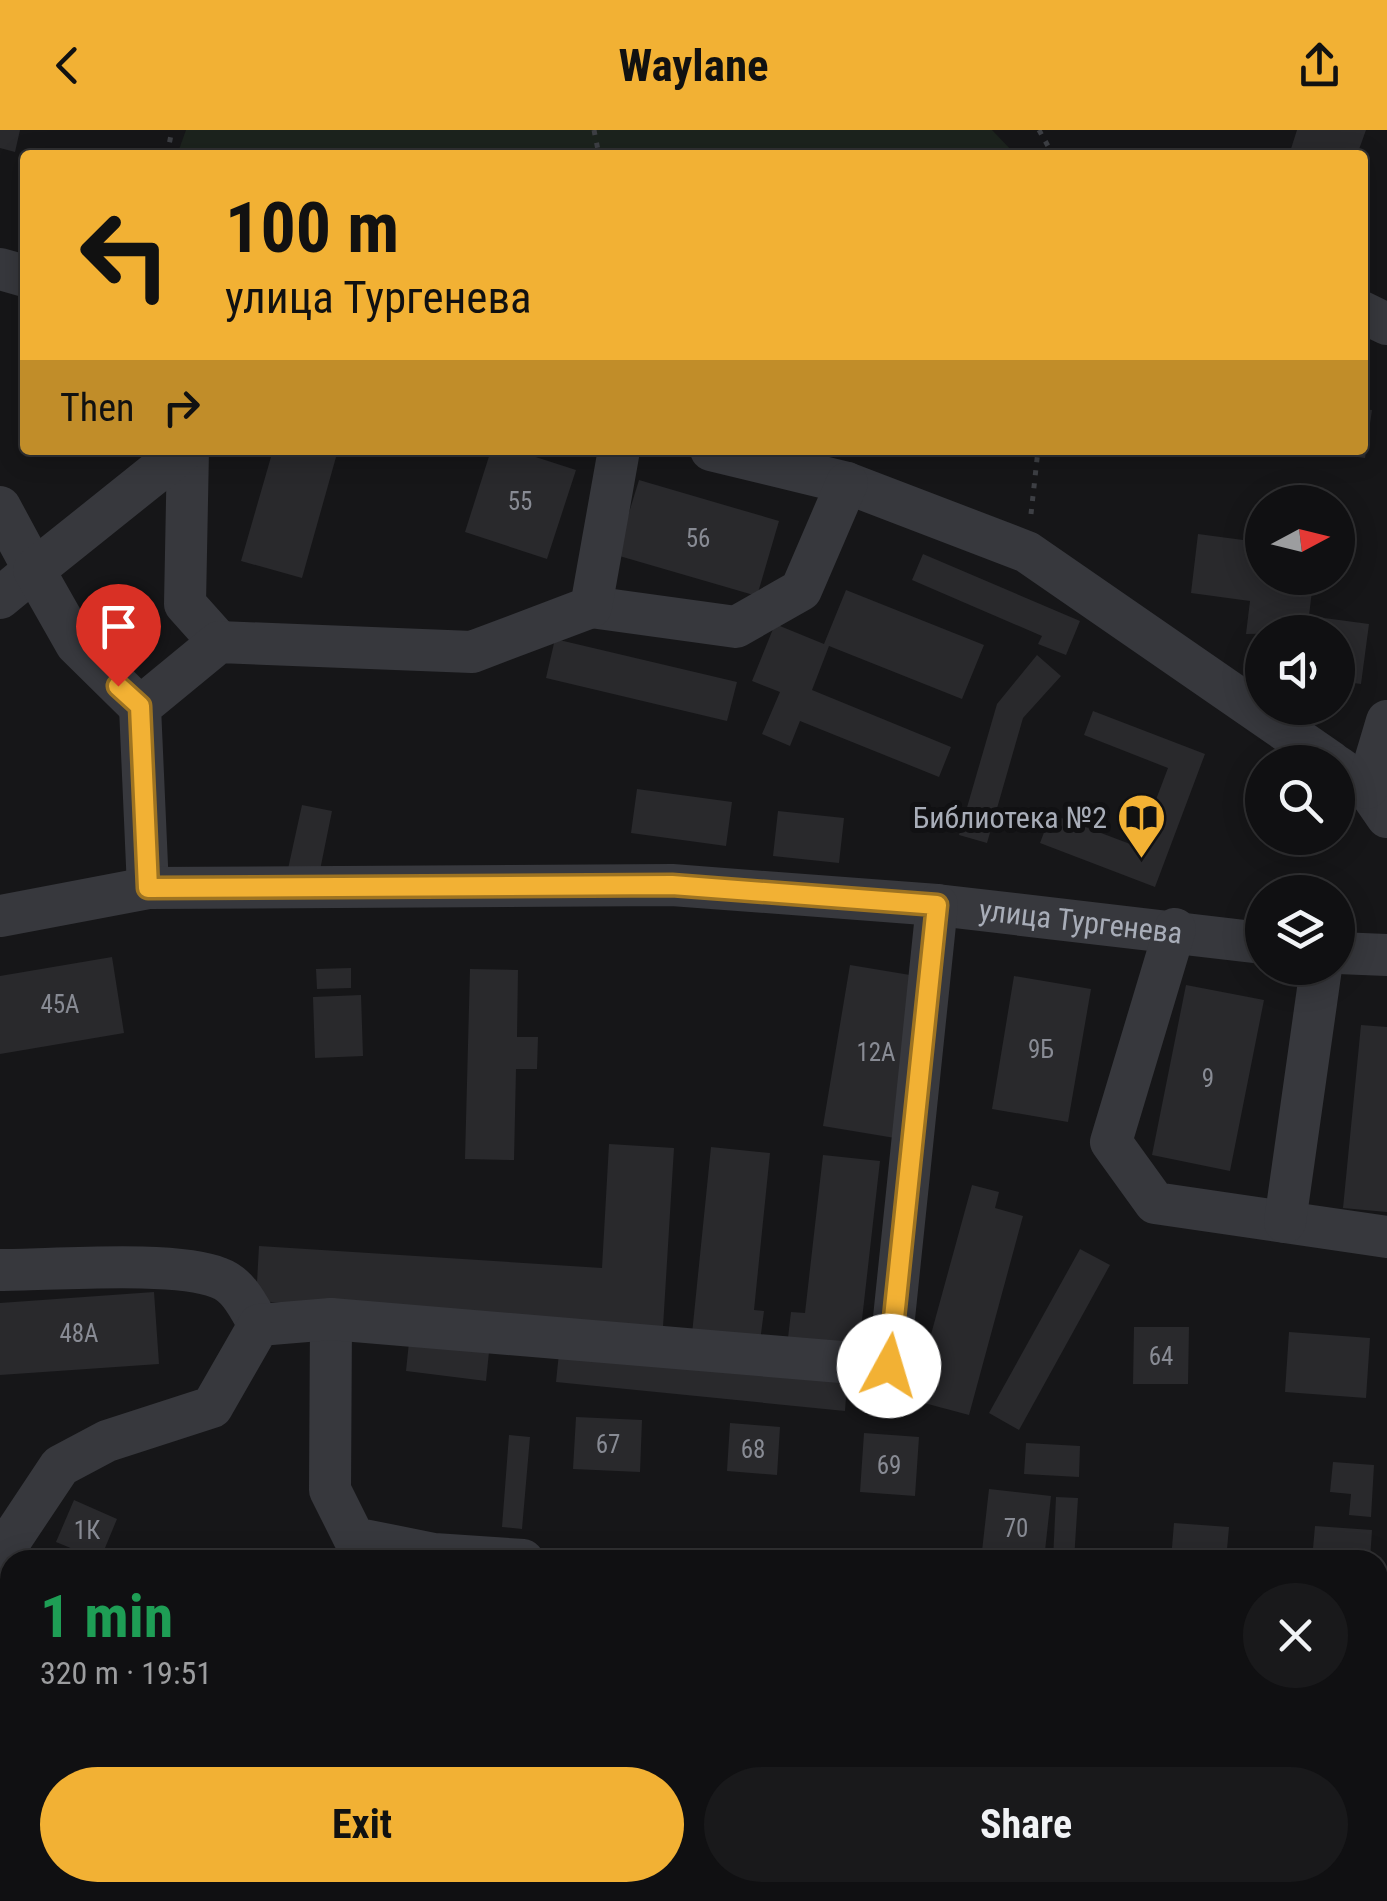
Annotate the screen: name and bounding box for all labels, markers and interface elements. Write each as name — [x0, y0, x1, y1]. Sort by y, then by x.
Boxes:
icon: back — [40, 38, 95, 93]
icon: share — [1292, 38, 1347, 93]
text: Waylane — [618, 39, 769, 92]
text: 100 m — [225, 187, 399, 269]
icon: left — [60, 190, 190, 320]
text: улица Тургенева — [225, 271, 532, 324]
icon: right — [154, 380, 209, 435]
text: Then — [60, 386, 134, 430]
north arrow — [1245, 485, 1355, 595]
map controls — [1245, 485, 1355, 985]
house number: 55 — [508, 487, 532, 516]
house number: 56 — [686, 524, 710, 553]
pin — [76, 584, 161, 687]
icon: arrive — [91, 599, 146, 654]
button: sound — [1245, 615, 1355, 725]
button: search — [1245, 745, 1355, 855]
library icon: Библиотека №2 — [1116, 792, 1168, 860]
place label: Библиотека №2 — [913, 800, 1107, 835]
button: layers — [1245, 875, 1355, 985]
street label: улица Тургенева — [977, 892, 1184, 951]
house number: 45А — [40, 990, 80, 1019]
house number: 9Б — [1028, 1035, 1054, 1064]
house number: 12А — [856, 1038, 896, 1067]
house number: 9 — [1202, 1064, 1214, 1093]
position arrow — [837, 1314, 941, 1418]
house number: 48А — [59, 1319, 99, 1348]
house number: 64 — [1149, 1342, 1173, 1371]
house number: 67 — [596, 1430, 620, 1459]
house number: 68 — [741, 1435, 765, 1464]
house number: 69 — [877, 1451, 901, 1480]
house number: 70 — [1004, 1514, 1028, 1543]
house number: 1К — [74, 1516, 100, 1545]
text: 1 min — [40, 1581, 173, 1652]
button: close — [1243, 1583, 1348, 1688]
text: 320 m · 19:51 — [40, 1654, 212, 1692]
button: Exit — [40, 1767, 684, 1882]
button: Share — [704, 1767, 1348, 1882]

